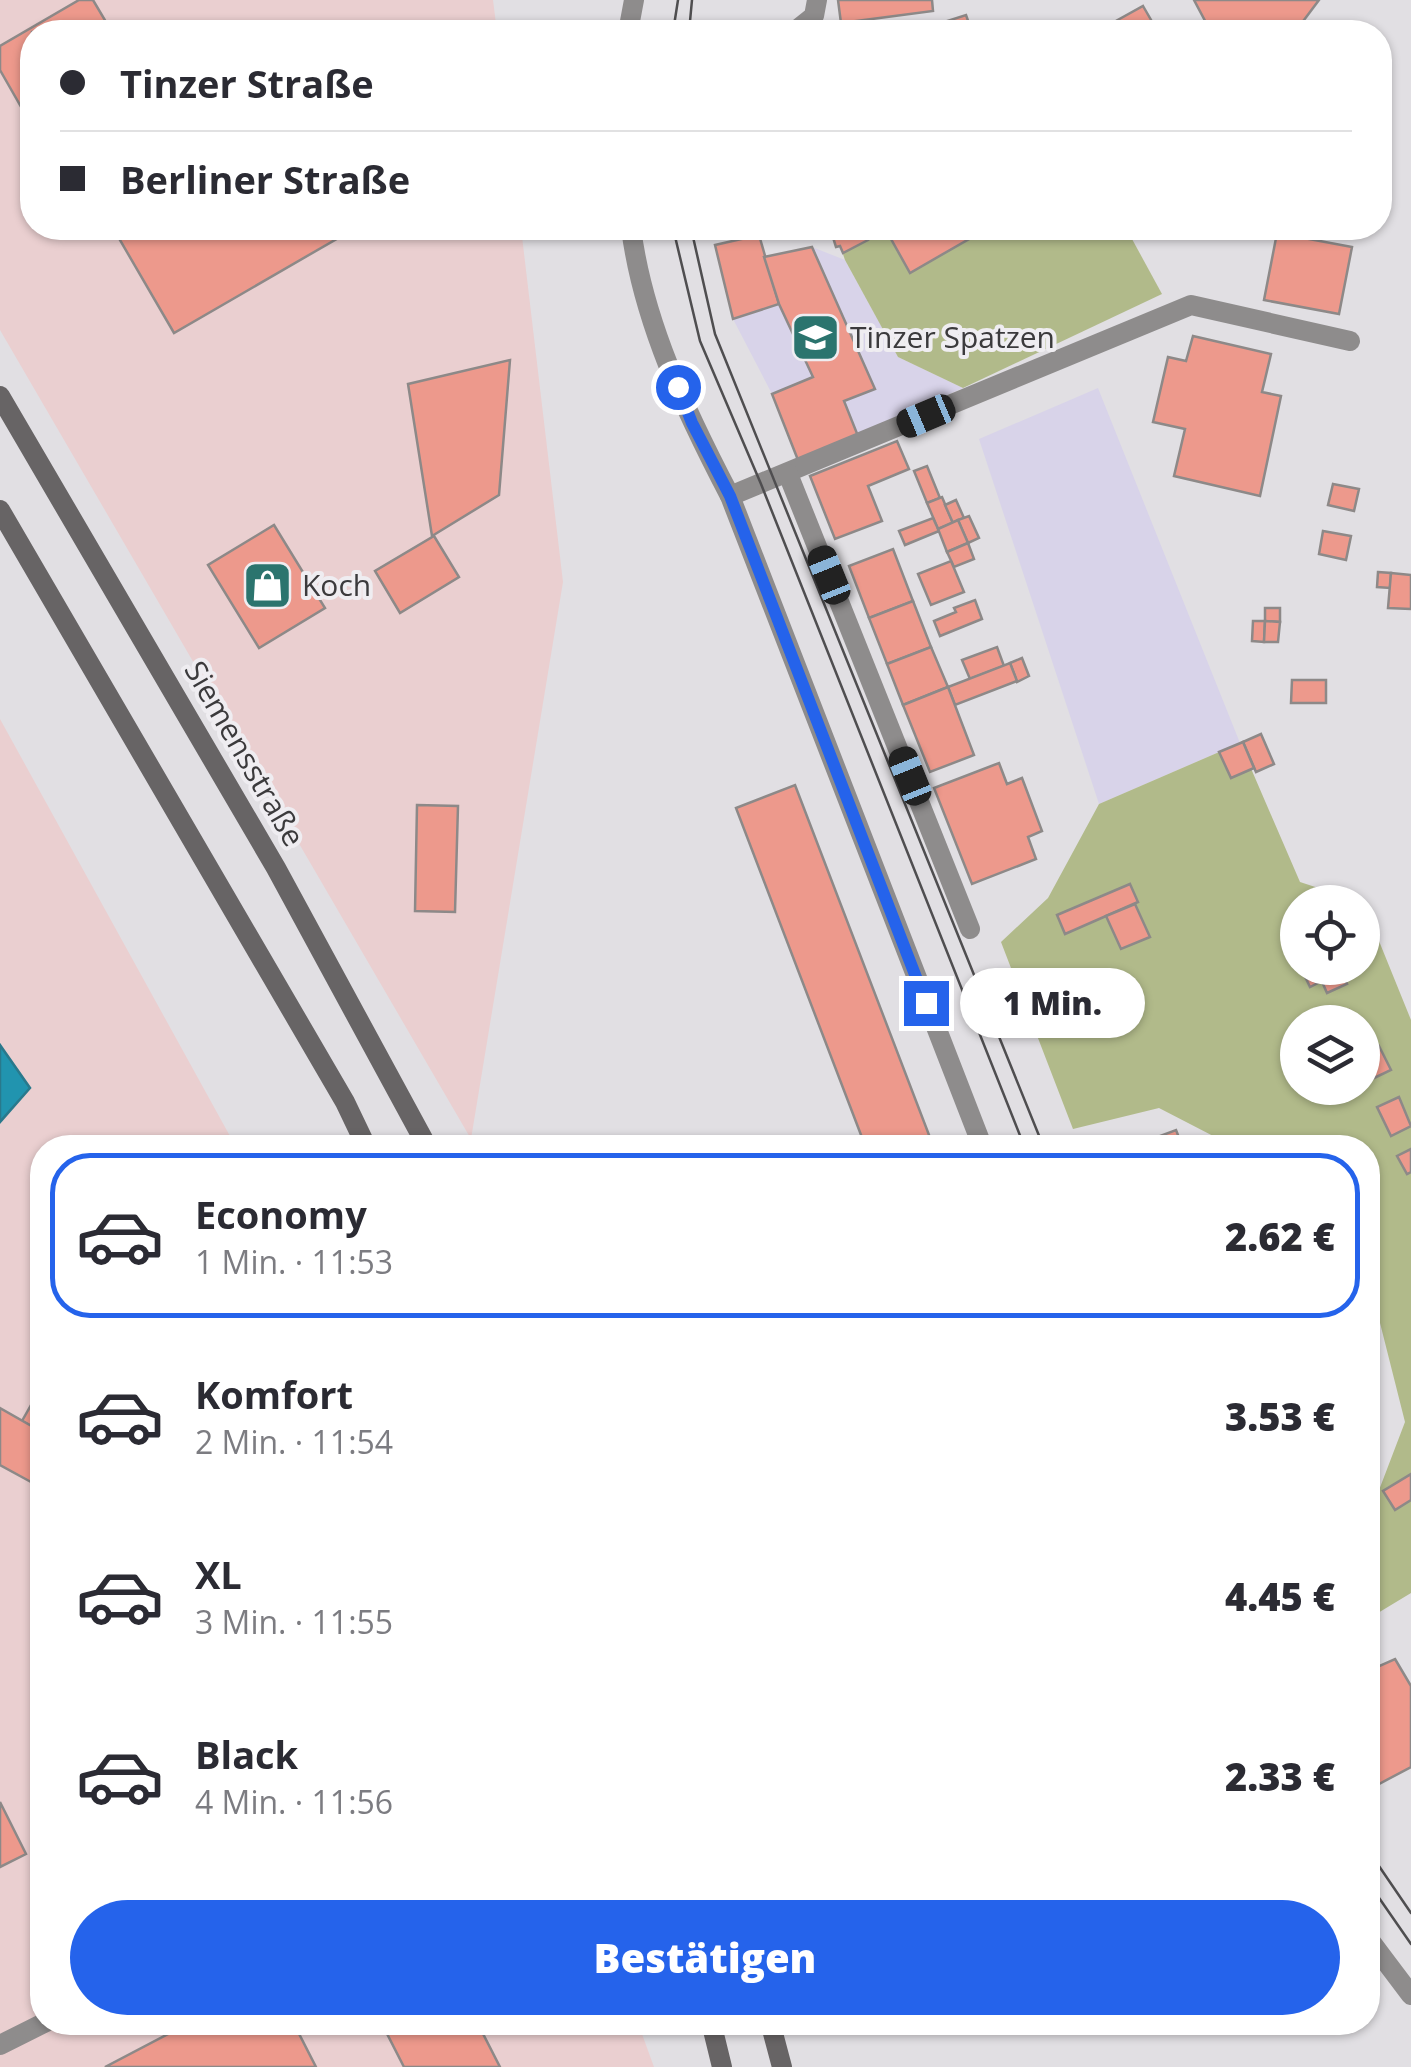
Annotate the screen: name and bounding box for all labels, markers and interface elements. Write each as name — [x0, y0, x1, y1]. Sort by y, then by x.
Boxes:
text: Tinzer Straße — [120, 57, 374, 109]
text: Berliner Straße — [120, 153, 410, 205]
school or university icon: Tinzer Spatzen — [789, 312, 841, 364]
place label: Tinzer Spatzen — [850, 316, 1055, 357]
route start — [656, 365, 701, 410]
car — [893, 390, 959, 442]
car — [804, 542, 854, 608]
shop icon: Koch — [241, 560, 293, 612]
place label: Koch — [302, 564, 371, 605]
street label: Siemensstraße — [176, 653, 315, 853]
car — [885, 743, 935, 809]
map controls — [1280, 885, 1380, 1105]
button: locate — [1280, 885, 1380, 985]
callout: 1 Min. — [961, 968, 1146, 1038]
route end — [904, 981, 949, 1026]
text: 1 Min. — [1003, 981, 1102, 1024]
button: layers — [1280, 1005, 1380, 1105]
text: Economy — [195, 1188, 367, 1240]
icon: car — [75, 1191, 165, 1281]
text: 2.62 € — [1225, 1210, 1335, 1262]
text: 1 Min. · 11:53 — [195, 1240, 393, 1283]
text: Komfort — [195, 1368, 353, 1420]
icon: car — [75, 1371, 165, 1461]
text: 3.53 € — [1225, 1390, 1335, 1442]
text: 2 Min. · 11:54 — [195, 1420, 393, 1463]
text: XL — [195, 1548, 242, 1600]
icon: car — [75, 1551, 165, 1641]
text: 4.45 € — [1225, 1570, 1335, 1622]
text: 3 Min. · 11:55 — [195, 1600, 393, 1643]
text: Black — [195, 1728, 298, 1780]
icon: car — [75, 1731, 165, 1821]
text: 2.33 € — [1225, 1750, 1335, 1802]
text: 4 Min. · 11:56 — [195, 1780, 393, 1823]
button: Bestätigen — [70, 1900, 1340, 2015]

